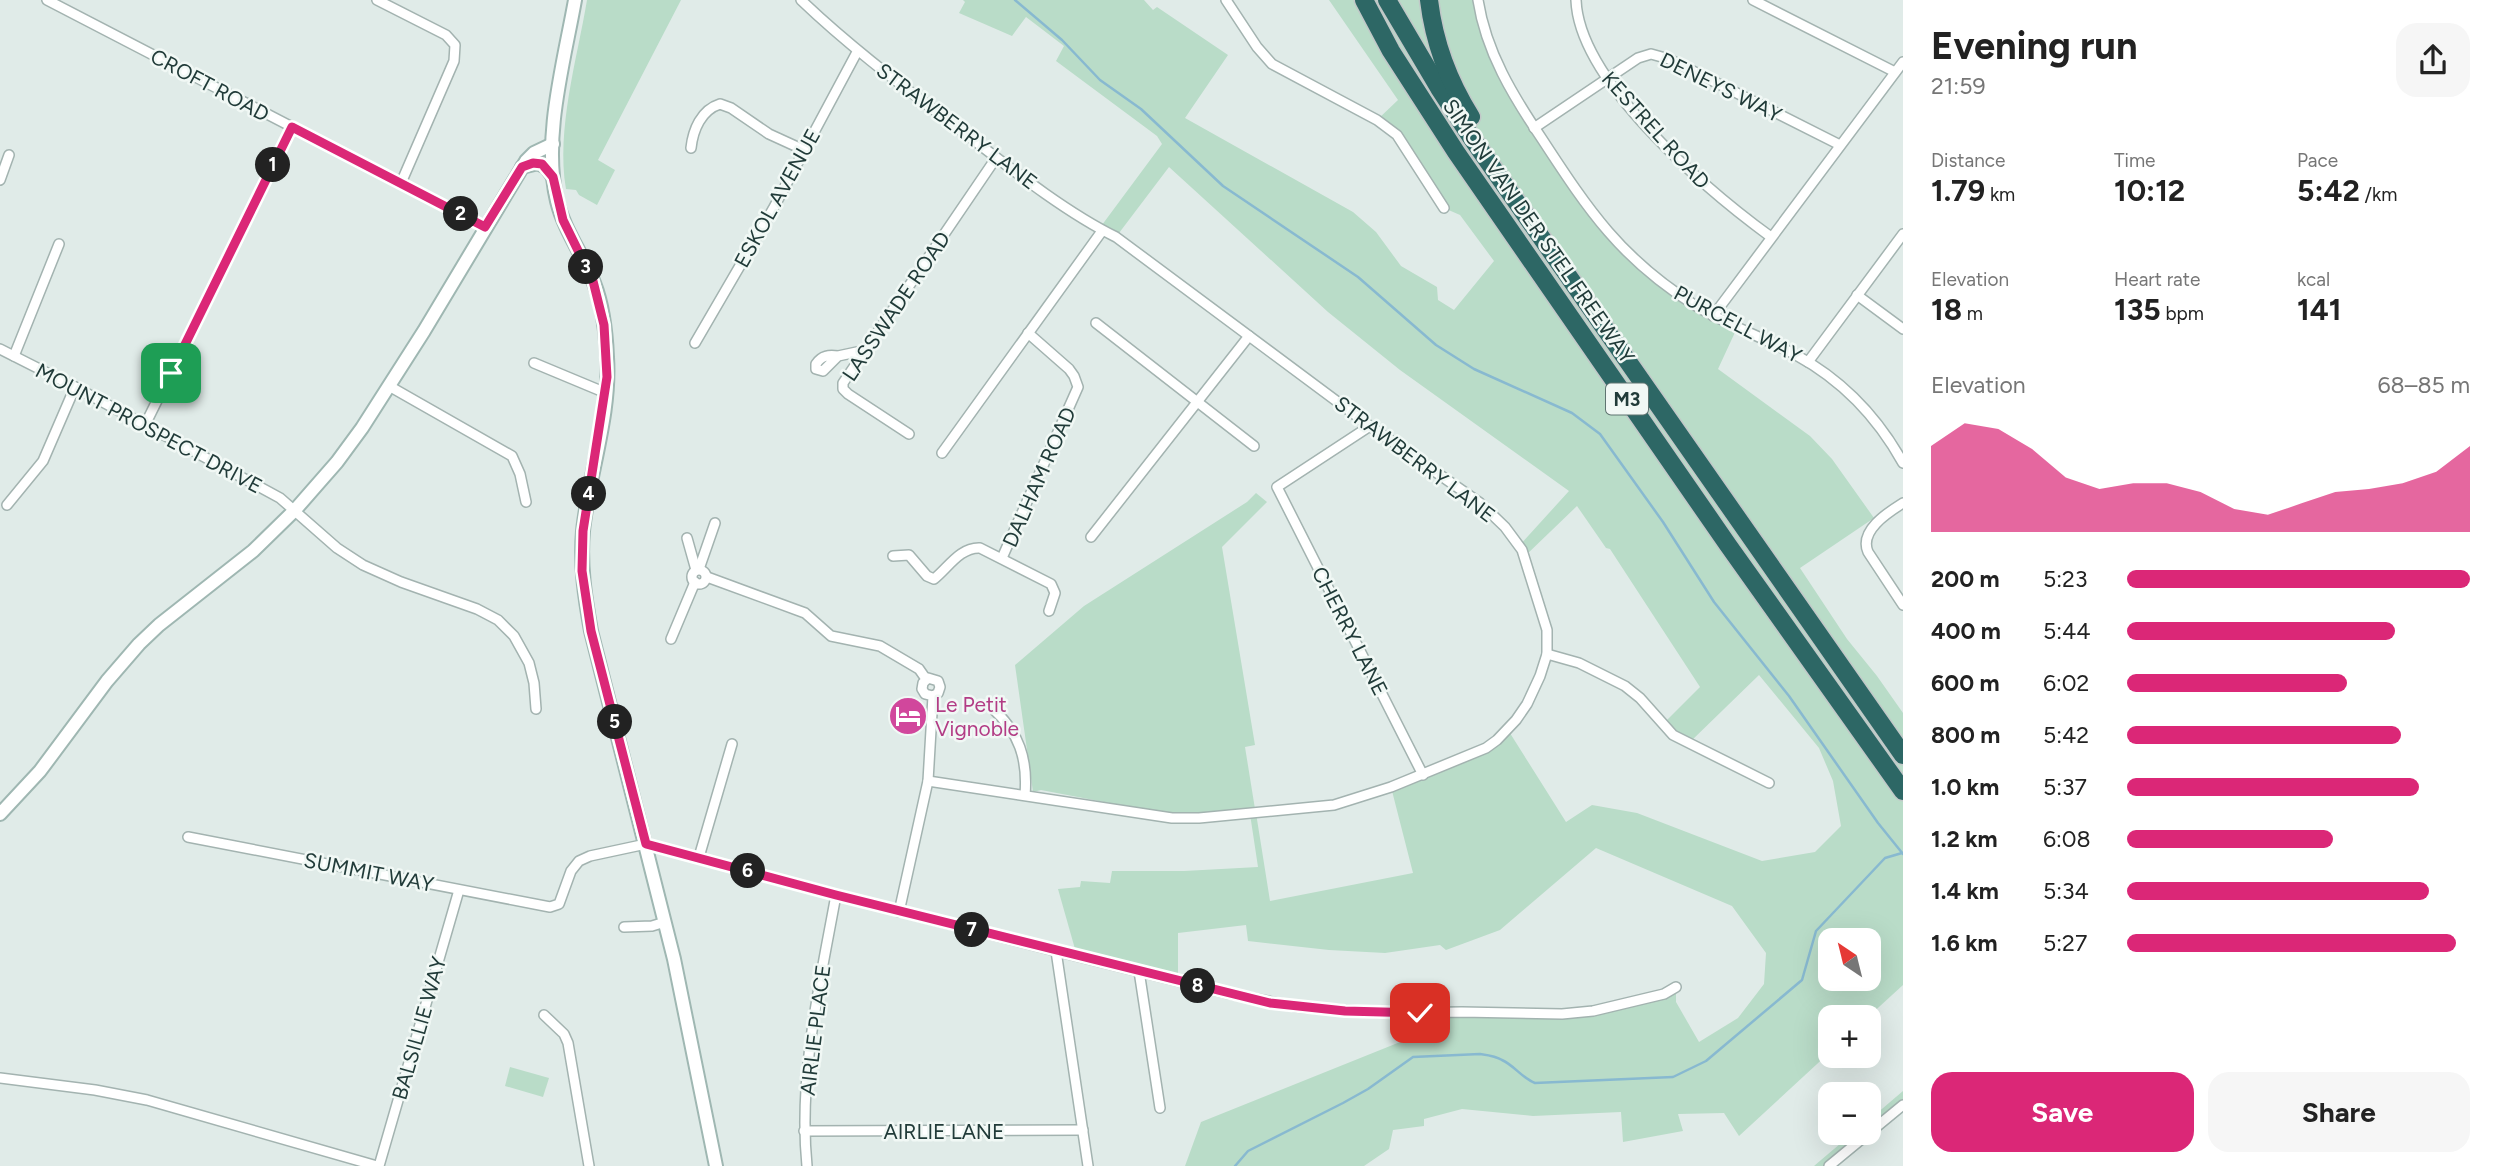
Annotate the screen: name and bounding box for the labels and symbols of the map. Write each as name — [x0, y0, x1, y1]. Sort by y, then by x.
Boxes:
street label: CROFT ROAD — [146, 43, 274, 127]
street label: DENEYS WAY — [1656, 47, 1786, 127]
street label: STRAWBERRY LANE — [872, 57, 1042, 195]
street label: KESTREL ROAD — [1597, 66, 1715, 194]
street label: SIMON VAN DER STEL FREEWAY — [1438, 94, 1640, 368]
street label: ESKOL AVENUE — [729, 124, 825, 272]
pin: 1 — [256, 148, 290, 182]
pin: 2 — [444, 196, 478, 232]
street label: LASSWADE ROAD — [837, 227, 955, 385]
pin: 3 — [568, 250, 604, 284]
street label: PURCELL WAY — [1670, 280, 1806, 368]
pin — [141, 343, 201, 403]
street label: MOUNT PROSPECT DRIVE — [31, 358, 267, 498]
road number: M3 — [1606, 384, 1648, 414]
street label: STRAWBERRY LANE — [1330, 390, 1500, 528]
street label: DALHAM ROAD — [997, 403, 1081, 551]
pin: 4 — [572, 476, 606, 512]
street label: CHERRY LANE — [1307, 562, 1393, 700]
place label: Le Petit Vignoble — [935, 692, 1019, 741]
hotel icon: Le Petit Vignoble — [887, 695, 929, 737]
pin: 5 — [598, 704, 632, 740]
street label: SUMMIT WAY — [302, 847, 436, 897]
pin: 6 — [730, 854, 766, 888]
pin: 7 — [954, 912, 990, 948]
north arrow — [1818, 928, 1881, 990]
street label: BALSILLIE WAY — [387, 953, 451, 1103]
street label: AIRLIE PLACE — [795, 963, 835, 1097]
pin: 8 — [1180, 968, 1216, 1004]
pin — [1390, 983, 1450, 1043]
street label: AIRLIE LANE — [883, 1119, 1005, 1144]

